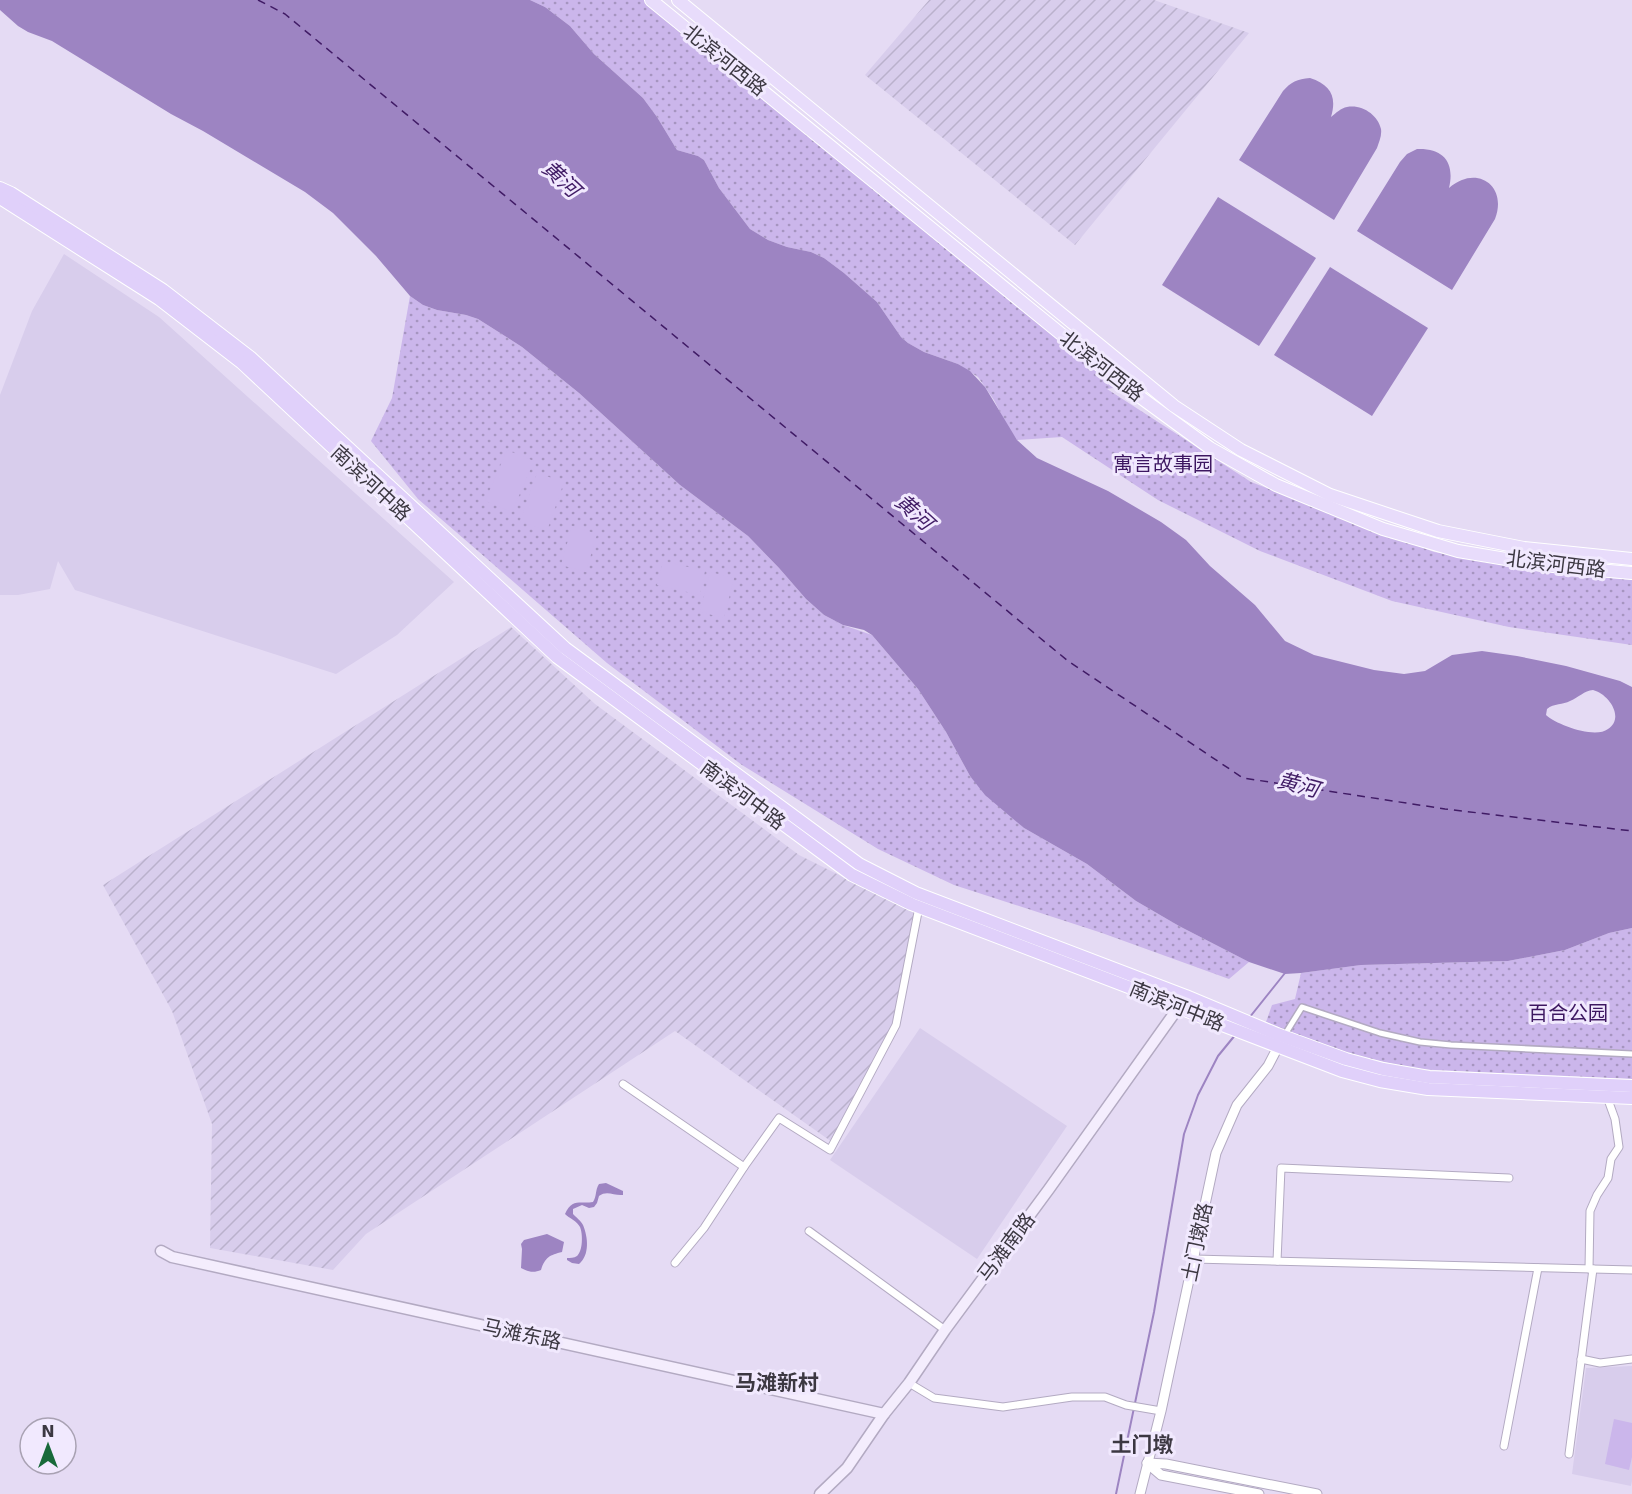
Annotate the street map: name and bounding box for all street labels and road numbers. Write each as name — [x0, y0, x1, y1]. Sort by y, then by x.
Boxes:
street label: 北滨河西路 — [679, 19, 771, 101]
street label: 北滨河西路 — [1055, 326, 1149, 406]
street label: 南滨河中路 — [326, 440, 416, 526]
street label: 北滨河西路 — [1505, 546, 1607, 582]
street label: 南滨河中路 — [696, 755, 790, 835]
street label: 南滨河中路 — [1126, 976, 1228, 1036]
street label: 土门墩路 — [1177, 1200, 1217, 1284]
street label: 马滩南路 — [972, 1208, 1040, 1286]
street label: 马滩东路 — [480, 1314, 564, 1354]

